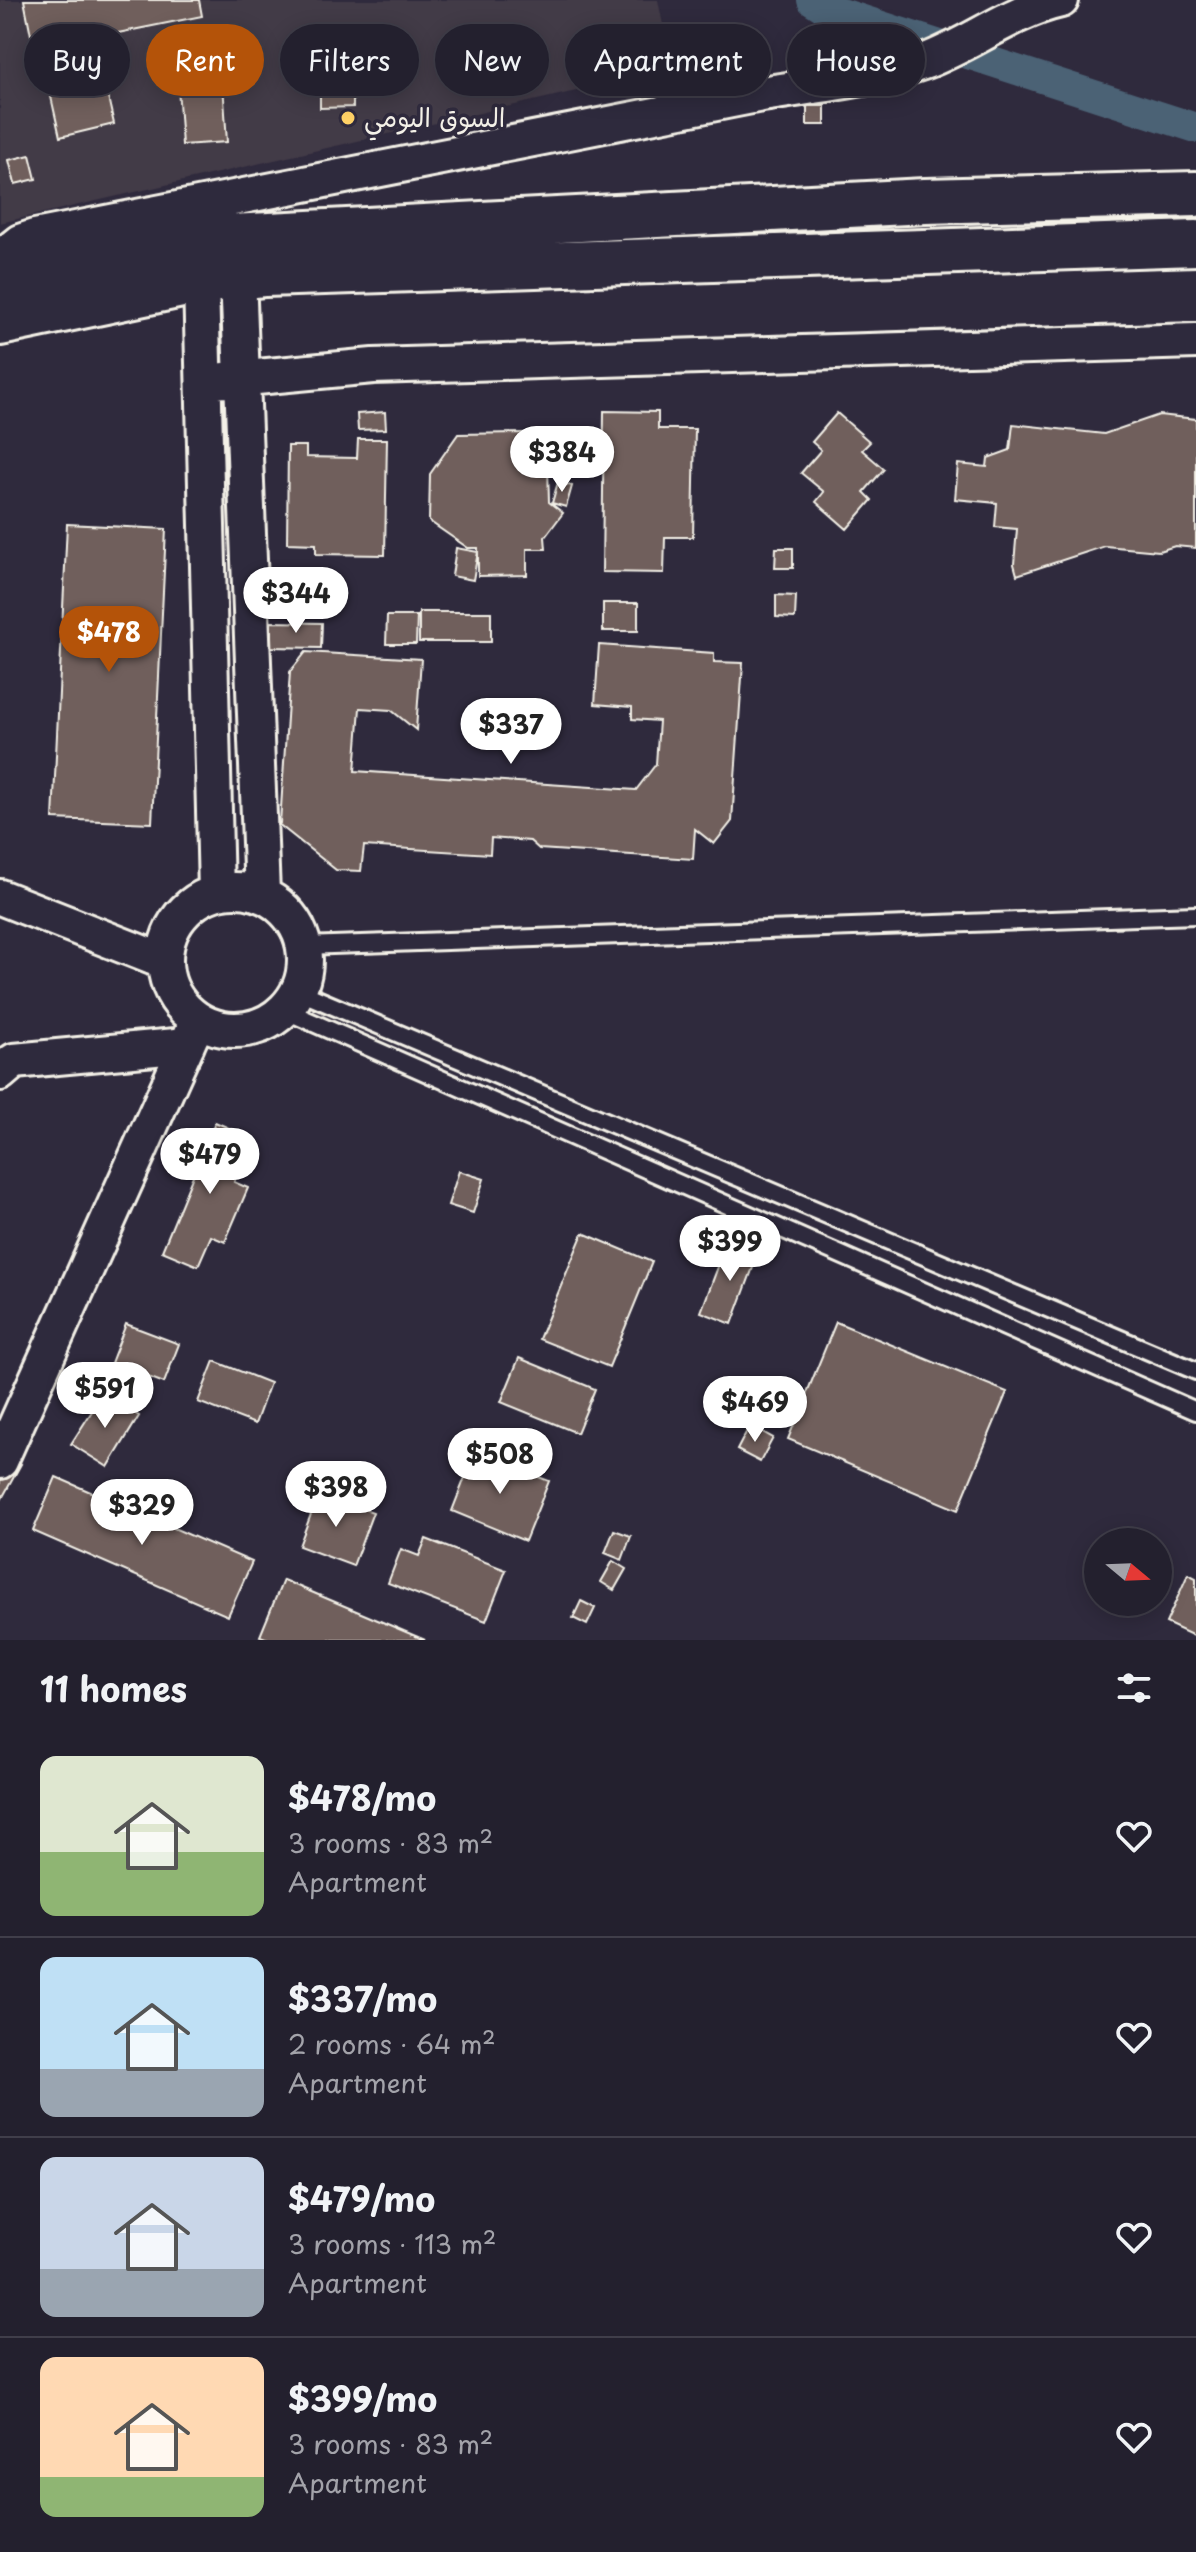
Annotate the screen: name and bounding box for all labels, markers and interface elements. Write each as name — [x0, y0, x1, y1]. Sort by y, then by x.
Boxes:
chip: Buy — [24, 24, 130, 96]
chip: Rent — [146, 24, 264, 96]
chip: Filters — [280, 24, 419, 96]
chip: New — [435, 24, 549, 96]
chip: Apartment — [565, 24, 771, 96]
chip: House — [787, 24, 925, 96]
place label: السوق اليومي — [364, 97, 505, 141]
marker: السوق اليومي — [339, 109, 357, 127]
pin: $384 — [515, 426, 609, 494]
text: $384 — [528, 432, 596, 471]
pin: $344 — [249, 567, 343, 635]
text: $344 — [261, 573, 331, 612]
pin: $478 — [62, 606, 156, 674]
text: $478 — [77, 612, 141, 651]
pin: $337 — [464, 698, 558, 766]
text: $337 — [479, 704, 543, 743]
pin: $479 — [163, 1128, 257, 1196]
text: $479 — [178, 1134, 242, 1173]
pin: $399 — [683, 1215, 777, 1283]
text: $399 — [698, 1221, 762, 1260]
pin: $591 — [58, 1362, 152, 1430]
text: $591 — [74, 1368, 136, 1407]
pin: $469 — [708, 1376, 802, 1444]
text: $469 — [721, 1382, 789, 1421]
pin: $508 — [453, 1428, 547, 1496]
text: $508 — [466, 1434, 534, 1473]
pin: $398 — [289, 1461, 383, 1529]
text: $398 — [303, 1467, 369, 1506]
pin: $329 — [95, 1479, 189, 1547]
text: $329 — [109, 1485, 175, 1524]
north arrow — [1084, 1528, 1172, 1616]
map controls — [1084, 1528, 1172, 1616]
text: 11 homes — [40, 1662, 187, 1714]
icon: filters — [1112, 1666, 1156, 1710]
text: $478/mo — [288, 1771, 436, 1823]
icon: home — [104, 1788, 200, 1884]
icon: heart — [1112, 1814, 1156, 1858]
text: 3 rooms · 83 m² — [288, 1823, 493, 1862]
text: Apartment — [288, 1862, 427, 1901]
text: $337/mo — [288, 1972, 437, 2024]
icon: home — [104, 1989, 200, 2085]
icon: heart — [1112, 2015, 1156, 2059]
text: 2 rooms · 64 m² — [288, 2024, 496, 2063]
text: Apartment — [288, 2063, 427, 2102]
text: $479/mo — [288, 2172, 435, 2224]
icon: home — [104, 2189, 200, 2285]
icon: heart — [1112, 2215, 1156, 2259]
text: 3 rooms · 113 m² — [288, 2224, 496, 2263]
text: Apartment — [288, 2263, 427, 2302]
text: $399/mo — [288, 2372, 437, 2424]
icon: home — [104, 2389, 200, 2485]
icon: heart — [1112, 2415, 1156, 2459]
text: 3 rooms · 83 m² — [288, 2424, 493, 2463]
text: Apartment — [288, 2463, 427, 2502]

